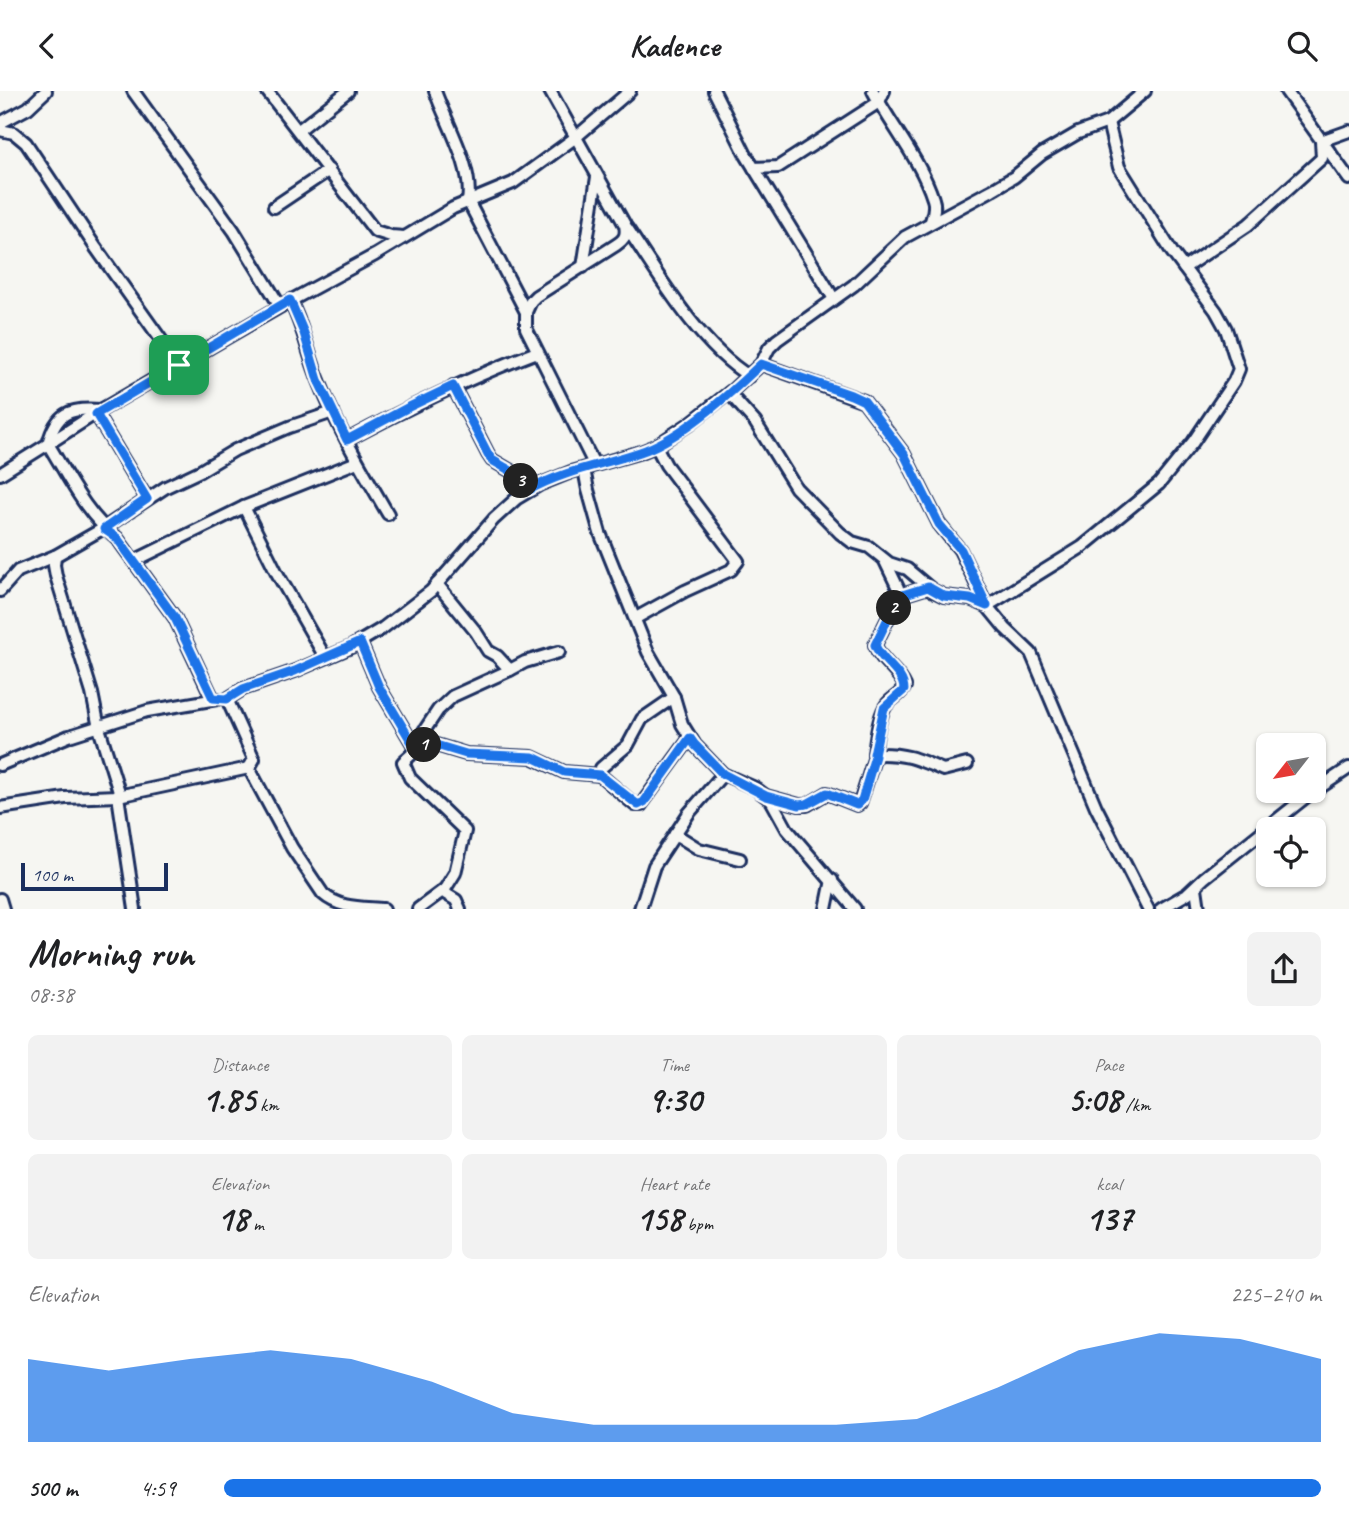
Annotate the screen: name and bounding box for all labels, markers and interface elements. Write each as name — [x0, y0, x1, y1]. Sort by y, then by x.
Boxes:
text: Kadence — [629, 25, 720, 66]
icon: back — [28, 27, 66, 65]
icon: search — [1283, 27, 1321, 65]
pin — [149, 335, 209, 395]
icon: arrive — [160, 346, 198, 384]
pin: 3 — [504, 463, 538, 499]
text: 3 — [516, 468, 525, 492]
pin: 2 — [876, 591, 912, 625]
text: 2 — [889, 595, 898, 619]
pin: 1 — [406, 727, 442, 763]
text: 1 — [419, 732, 428, 756]
north arrow — [1256, 733, 1326, 803]
map controls — [1256, 733, 1326, 887]
button: locate — [1256, 817, 1326, 887]
scale bar — [21, 859, 168, 891]
text: 100 m — [32, 863, 73, 887]
text: Morning run — [28, 930, 194, 977]
button: share — [1247, 932, 1321, 1006]
text: 08:38 — [28, 980, 74, 1009]
text: Distance — [212, 1053, 269, 1077]
text: Time — [660, 1053, 689, 1077]
text: Pace — [1094, 1053, 1123, 1077]
text: 1.85 — [202, 1077, 255, 1122]
text: 9:30 — [648, 1077, 701, 1122]
text: 5:08 — [1067, 1077, 1121, 1122]
text: km — [255, 1093, 279, 1117]
text: /km — [1121, 1093, 1150, 1117]
text: Elevation — [211, 1172, 269, 1196]
text: Heart rate — [640, 1172, 709, 1196]
text: kcal — [1096, 1172, 1121, 1196]
text: 18 — [217, 1196, 248, 1241]
text: 158 — [636, 1196, 683, 1241]
text: 137 — [1085, 1196, 1132, 1241]
text: m — [248, 1212, 264, 1236]
text: bpm — [683, 1212, 713, 1236]
text: Elevation — [28, 1280, 99, 1309]
text: 225–240 m — [1230, 1280, 1321, 1309]
text: 500 m — [28, 1474, 77, 1503]
text: 4:59 — [140, 1474, 176, 1503]

